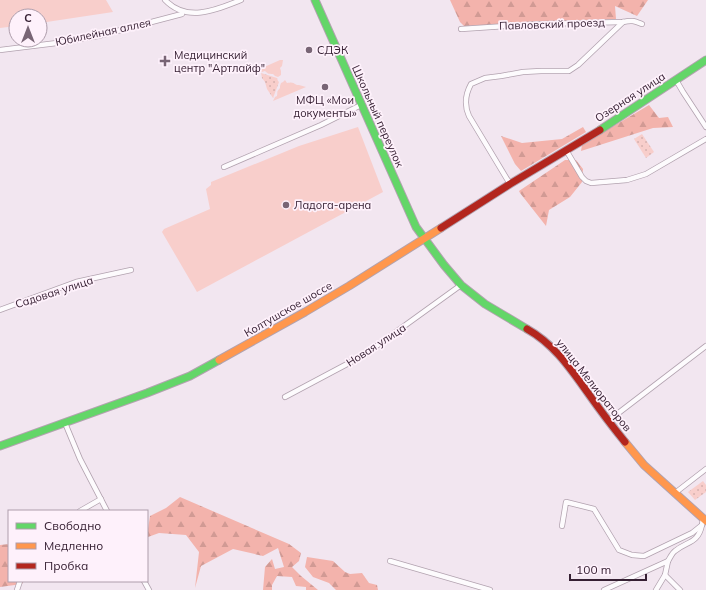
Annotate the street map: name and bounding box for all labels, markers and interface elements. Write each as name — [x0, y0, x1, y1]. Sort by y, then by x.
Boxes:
north arrow — [8, 8, 48, 48]
text: С — [24, 11, 32, 25]
street label: Юбилейная аллея — [54, 15, 152, 49]
street label: Павловский проезд — [499, 15, 605, 33]
place label: СДЭК — [317, 43, 349, 57]
marker: СДЭК — [304, 45, 314, 55]
place label: Медицинский центр "Артлайф" — [174, 48, 265, 75]
marker: Медицинский центр "Артлайф" — [159, 55, 171, 67]
street label: Школьный переулок — [349, 63, 407, 169]
street label: Озерная улица — [592, 69, 668, 125]
marker: МФЦ «Мои документы» — [320, 82, 330, 92]
place label: МФЦ «Мои документы» — [293, 93, 357, 120]
place label: Ладога-арена — [294, 198, 371, 212]
marker: Ладога-арена — [281, 200, 291, 210]
street label: Садовая улица — [13, 273, 95, 311]
street label: Колтушское шоссе — [242, 278, 334, 340]
street label: Новая улица — [343, 320, 409, 370]
street label: улица Мелиораторов — [553, 336, 635, 434]
legend — [8, 510, 148, 582]
text: Свободно — [44, 518, 101, 533]
text: Медленно — [44, 538, 103, 553]
scale bar — [570, 556, 646, 582]
text: Пробка — [44, 558, 88, 573]
text: 100 m — [576, 562, 611, 577]

